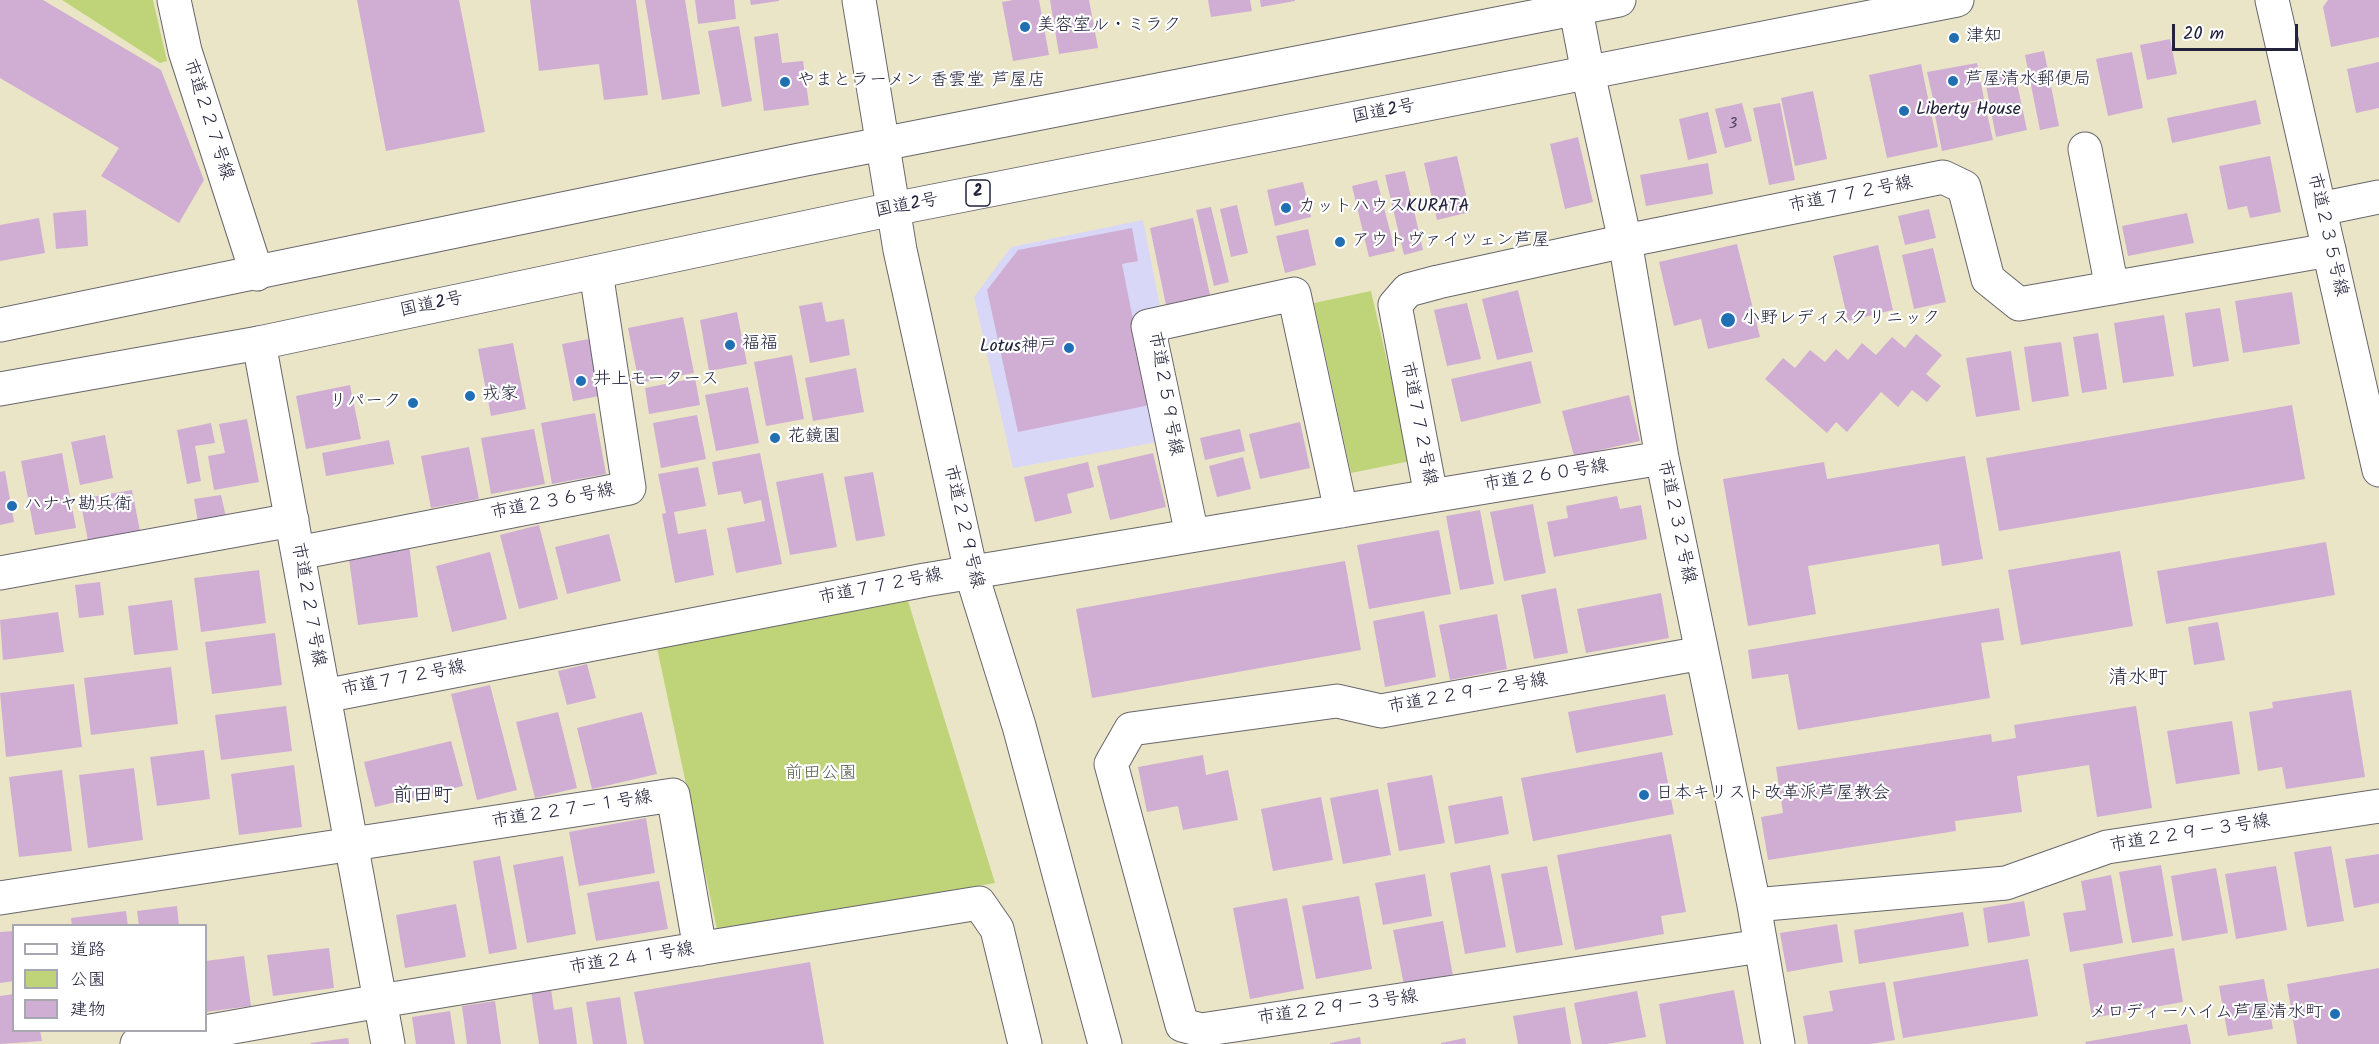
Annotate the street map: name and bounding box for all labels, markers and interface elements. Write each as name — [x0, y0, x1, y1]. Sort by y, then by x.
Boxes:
scale bar — [2175, 12, 2301, 50]
place label: 美容室ル・ミラク — [1037, 16, 1181, 38]
marker: 美容室ル・ミラク — [1018, 20, 1032, 34]
text: 20 m — [2183, 20, 2224, 49]
place label: 津知 — [1966, 27, 2002, 49]
marker: 津知 — [1947, 31, 1961, 45]
street label: 市道２２７号線 — [177, 57, 237, 183]
place label: 芦屋清水郵便局 — [1965, 70, 2091, 92]
place label: やまとラーメン 香雲堂 芦屋店 — [797, 71, 1045, 93]
marker: 芦屋清水郵便局 — [1946, 74, 1960, 88]
marker: やまとラーメン 香雲堂 芦屋店 — [778, 75, 792, 89]
street label: 国道2号 — [1350, 96, 1418, 130]
place label: Liberty House — [1916, 100, 2021, 122]
marker: Liberty House — [1897, 104, 1911, 118]
house number: 3 — [1729, 116, 1737, 134]
street label: 市道２３５号線 — [2301, 171, 2351, 299]
street label: 市道７７２号線 — [1787, 173, 1915, 219]
road number: 2 — [966, 180, 990, 206]
street label: 国道2号 — [873, 190, 941, 224]
place label: カットハウスKURATA — [1298, 197, 1469, 219]
marker: カットハウスKURATA — [1279, 201, 1293, 215]
place label: アウトヴァイツェン芦屋 — [1352, 231, 1550, 253]
marker: アウトヴァイツェン芦屋 — [1333, 235, 1347, 249]
street label: 国道2号 — [398, 289, 466, 323]
place label: 小野レディスクリニック — [1742, 309, 1940, 331]
marker: 小野レディスクリニック — [1719, 311, 1737, 329]
street label: 市道２５９号線 — [1142, 330, 1186, 458]
place label: 福福 — [742, 334, 778, 356]
place label: Lotus神戸 — [980, 337, 1057, 359]
marker: 福福 — [723, 338, 737, 352]
marker: Lotus神戸 — [1062, 341, 1076, 355]
street label: 市道７７２号線 — [1394, 360, 1440, 488]
place label: 井上モータース — [593, 370, 719, 392]
marker: 井上モータース — [574, 374, 588, 388]
place label: 戎家 — [482, 385, 518, 407]
marker: 戎家 — [463, 389, 477, 403]
place label: リパーク — [329, 392, 401, 414]
marker: リパーク — [406, 396, 420, 410]
place label: 花鏡園 — [787, 427, 841, 449]
marker: 花鏡園 — [768, 431, 782, 445]
street label: 市道２６０号線 — [1482, 456, 1610, 498]
street label: 市道２３２号線 — [1651, 458, 1699, 586]
street label: 市道２２９号線 — [937, 463, 987, 591]
street label: 市道２３６号線 — [489, 480, 617, 526]
place label: ハナヤ勘兵衛 — [24, 495, 132, 517]
marker: ハナヤ勘兵衛 — [5, 499, 19, 513]
street label: 市道２２７号線 — [285, 541, 329, 669]
street label: 市道７７２号線 — [817, 565, 945, 611]
street label: 市道７７２号線 — [340, 657, 468, 703]
district label: 清水町 — [2108, 668, 2168, 692]
street label: 市道２２９－２号線 — [1386, 670, 1550, 720]
park label: 前田公園 — [785, 764, 857, 786]
place label: 日本キリスト改革派芦屋教会 — [1656, 784, 1890, 806]
district label: 前田町 — [393, 786, 453, 810]
street label: 市道２２７－１号線 — [490, 788, 654, 834]
marker: 日本キリスト改革派芦屋教会 — [1637, 788, 1651, 802]
street label: 市道２２９－３号線 — [2108, 812, 2272, 858]
legend — [12, 924, 207, 1032]
text: 道路 — [70, 936, 106, 965]
street label: 市道２４１号線 — [568, 939, 696, 981]
text: 公園 — [70, 966, 106, 995]
street label: 市道２２９－３号線 — [1256, 987, 1420, 1031]
text: 建物 — [70, 996, 106, 1025]
place label: メロディーハイム芦屋清水町 — [2089, 1003, 2323, 1025]
marker: メロディーハイム芦屋清水町 — [2328, 1007, 2342, 1021]

